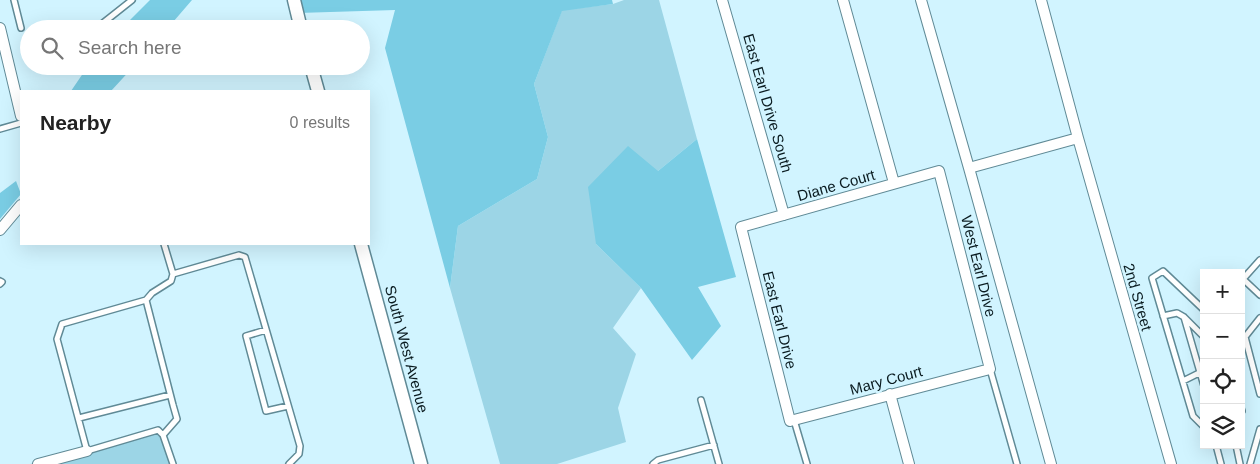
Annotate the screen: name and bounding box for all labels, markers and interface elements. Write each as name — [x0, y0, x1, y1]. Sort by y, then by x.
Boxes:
search box — [20, 20, 370, 75]
street label: East Earl Drive South — [740, 32, 796, 174]
icon: search — [38, 34, 66, 62]
text: Search here — [78, 37, 182, 58]
text: Nearby — [40, 111, 111, 134]
text: 0 results — [290, 114, 350, 131]
street label: Diane Court — [795, 166, 878, 204]
street label: West Earl Drive — [958, 214, 1000, 318]
street label: 2nd Street — [1120, 261, 1156, 333]
street label: East Earl Drive — [760, 269, 800, 371]
map controls — [1200, 269, 1245, 449]
button: + — [1200, 269, 1245, 314]
street label: South West Avenue — [382, 283, 432, 415]
button: − — [1200, 314, 1245, 359]
button: locate — [1200, 359, 1245, 404]
street label: Mary Court — [848, 362, 925, 398]
button: layers — [1200, 404, 1245, 449]

